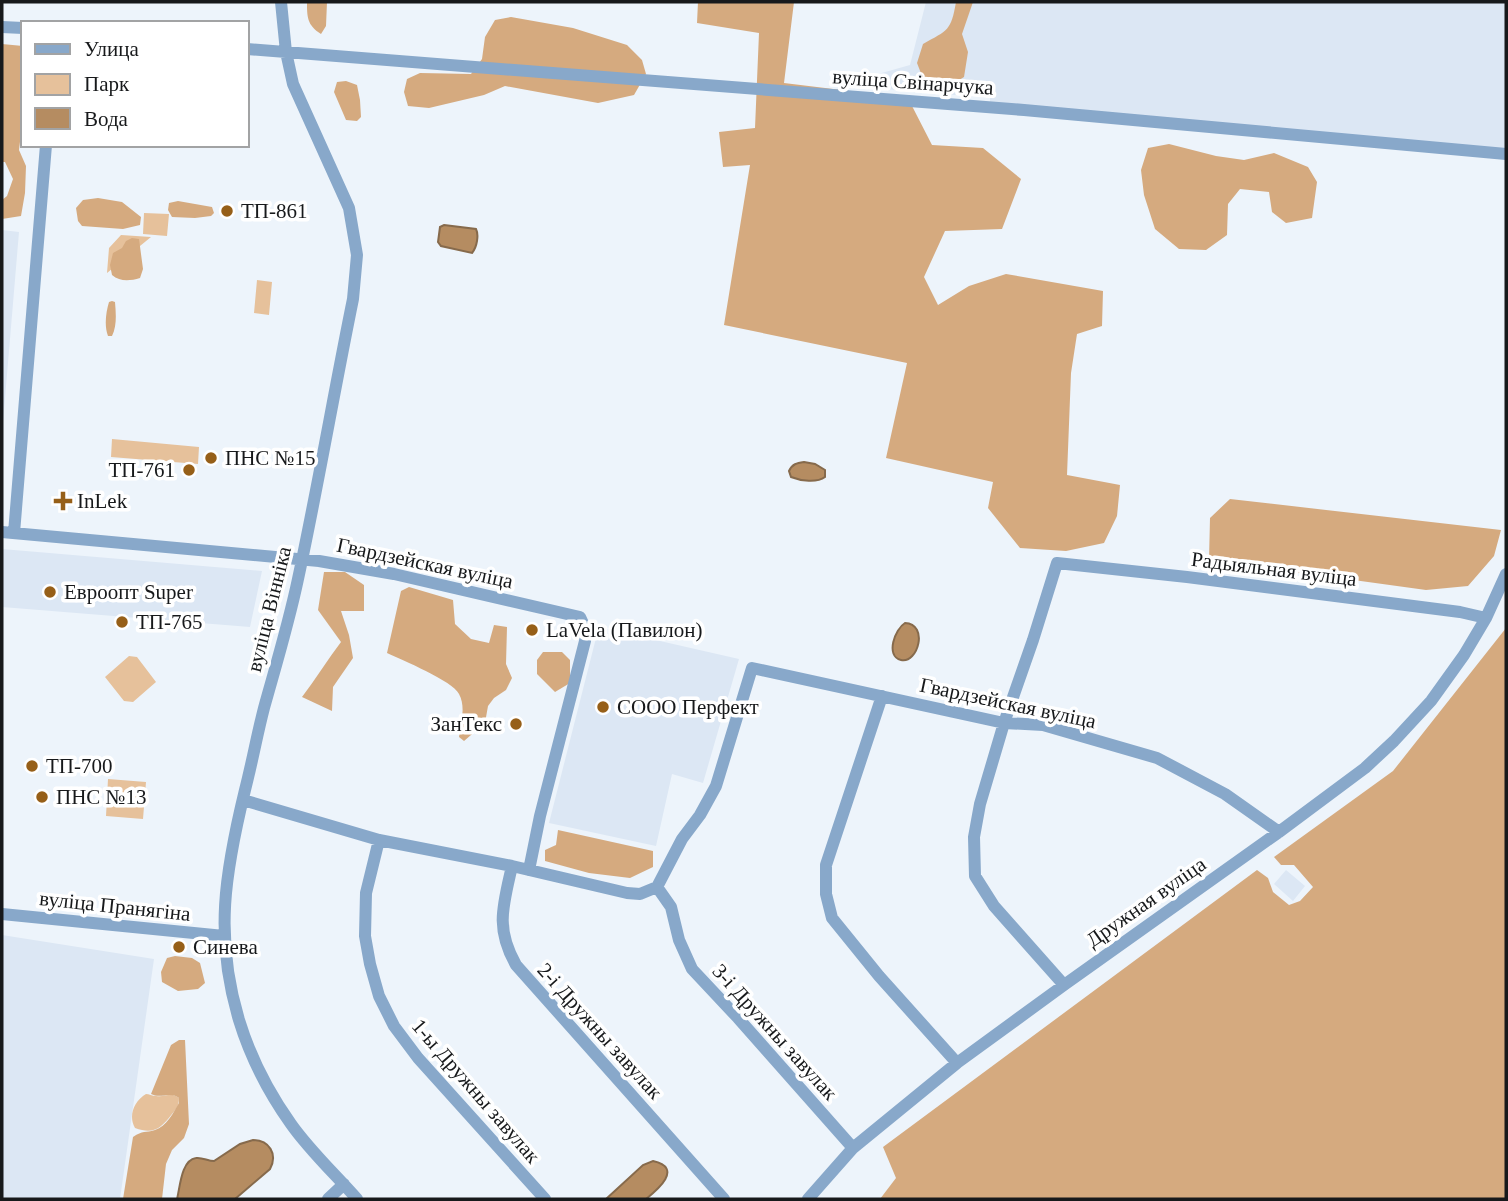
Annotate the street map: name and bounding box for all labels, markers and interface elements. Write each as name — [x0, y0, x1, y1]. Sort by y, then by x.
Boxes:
legend — [21, 21, 248, 147]
text: Улица — [84, 37, 139, 61]
street label: вуліца Свінарчука — [832, 64, 995, 100]
text: Парк — [84, 72, 130, 96]
text: Вода — [84, 107, 129, 131]
place label: ТП-861 — [241, 199, 308, 223]
marker: ТП-861 — [219, 203, 235, 219]
place label: ПНС №15 — [225, 446, 316, 470]
marker: ПНС №15 — [203, 450, 219, 466]
place label: ТП-761 — [109, 458, 175, 482]
marker: ТП-761 — [181, 462, 197, 478]
place label: InLek — [77, 489, 128, 513]
marker: InLek — [55, 493, 71, 509]
street label: Гвардзейская вуліца — [335, 533, 516, 594]
street label: вуліца Вінніка — [242, 543, 296, 674]
street label: Радыяльная вуліца — [1190, 547, 1359, 591]
place label: Евроопт Super — [64, 580, 193, 604]
marker: Евроопт Super — [42, 584, 58, 600]
place label: ТП-765 — [136, 610, 203, 634]
marker: ТП-765 — [114, 614, 130, 630]
place label: LaVela (Павилон) — [546, 618, 703, 642]
marker: LaVela (Павилон) — [524, 622, 540, 638]
street label: Гвардзейская вуліца — [918, 673, 1099, 734]
place label: СООО Перфект — [617, 695, 759, 719]
marker: СООО Перфект — [595, 699, 611, 715]
place label: ЗанТекс — [431, 712, 502, 736]
marker: ЗанТекс — [508, 716, 524, 732]
place label: ТП-700 — [46, 754, 113, 778]
marker: ТП-700 — [24, 758, 40, 774]
place label: ПНС №13 — [56, 785, 147, 809]
marker: ПНС №13 — [34, 789, 50, 805]
street label: Дружная вуліца — [1082, 852, 1211, 952]
street label: вуліца Пранягіна — [38, 886, 192, 926]
place label: Синева — [193, 935, 258, 959]
marker: Синева — [171, 939, 187, 955]
street label: 2-і Дружны завулак — [533, 958, 668, 1105]
street label: 3-і Дружны завулак — [708, 959, 843, 1106]
street label: 1-ы Дружны завулак — [407, 1014, 546, 1169]

